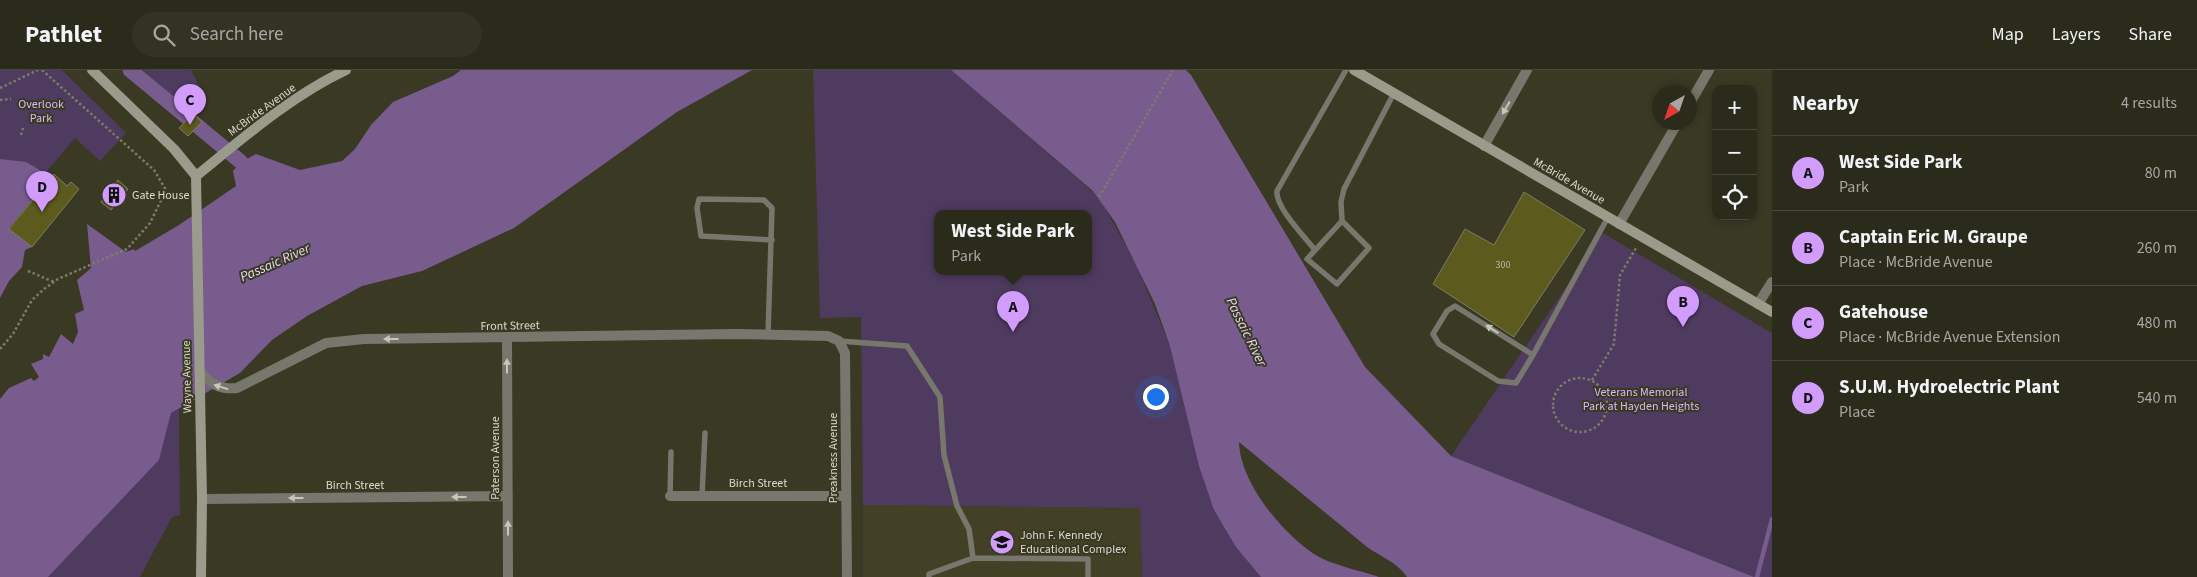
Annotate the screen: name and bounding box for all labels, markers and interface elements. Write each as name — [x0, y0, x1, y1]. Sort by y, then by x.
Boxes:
search box — [132, 12, 482, 57]
text: Pathlet — [25, 17, 102, 52]
icon: search — [150, 21, 178, 49]
text: Search here — [190, 21, 284, 48]
text: Map — [1992, 22, 2024, 47]
text: Layers — [2052, 22, 2101, 47]
text: Share — [2129, 22, 2172, 47]
street label: McBride Avenue — [224, 79, 300, 140]
pin: C — [174, 84, 206, 125]
north arrow — [1652, 85, 1697, 130]
map controls — [1712, 85, 1757, 220]
button: + — [1712, 85, 1757, 130]
text: Nearby — [1792, 88, 1859, 118]
text: 4 results — [2121, 92, 2177, 114]
park label: Overlook Park — [18, 96, 64, 127]
one-way arrow — [1501, 101, 1510, 114]
button: − — [1712, 130, 1757, 175]
text: West Side Park — [1839, 149, 1962, 176]
street label: McBride Avenue — [1530, 154, 1608, 208]
text: A — [1803, 162, 1813, 184]
text: 80 m — [2145, 162, 2177, 184]
pin: D — [26, 171, 58, 212]
button: locate — [1712, 175, 1757, 220]
text: Park — [1839, 176, 1869, 198]
building icon: Gate House — [101, 182, 127, 208]
place label: Gate House — [132, 187, 189, 204]
popup — [934, 210, 1092, 275]
text: West Side Park — [951, 218, 1075, 245]
text: Captain Eric M. Graupe — [1839, 224, 2028, 251]
text: B — [1803, 237, 1813, 259]
text: 260 m — [2137, 237, 2177, 259]
water label: Passaic River — [237, 238, 314, 287]
text: Park — [951, 245, 981, 267]
text: Place · McBride Avenue — [1839, 251, 1993, 273]
house number: 300 — [1496, 258, 1510, 272]
pin: B — [1667, 286, 1699, 327]
pin: A — [997, 291, 1029, 332]
water label: Passaic River — [1221, 294, 1272, 371]
text: Gatehouse — [1839, 299, 1928, 326]
text: C — [1803, 312, 1813, 334]
text: 480 m — [2137, 312, 2177, 334]
street label: Front Street — [480, 317, 540, 335]
one-way arrow — [1486, 324, 1499, 334]
text: Place · McBride Avenue Extension — [1839, 326, 2060, 348]
one-way arrow — [383, 335, 399, 343]
street label: Wayne Avenue — [178, 340, 196, 414]
one-way arrow — [503, 358, 511, 374]
text: S.U.M. Hydroelectric Plant — [1839, 374, 2059, 401]
one-way arrow — [213, 382, 228, 390]
your location — [1143, 384, 1169, 410]
park label: Veterans Memorial Park at Hayden Heights — [1583, 384, 1699, 415]
text: D — [1803, 387, 1813, 409]
text: 540 m — [2137, 387, 2177, 409]
text: Place — [1839, 401, 1875, 423]
street label: Preakness Avenue — [825, 413, 842, 503]
street label: Paterson Avenue — [487, 416, 504, 500]
street label: Birch Street — [729, 475, 787, 492]
street label: Birch Street — [326, 477, 384, 494]
one-way arrow — [451, 493, 467, 501]
one-way arrow — [288, 494, 304, 502]
one-way arrow — [504, 520, 512, 536]
place label: John F. Kennedy Educational Complex — [1020, 527, 1127, 558]
school or university icon: John F. Kennedy Educational Complex — [989, 529, 1015, 555]

